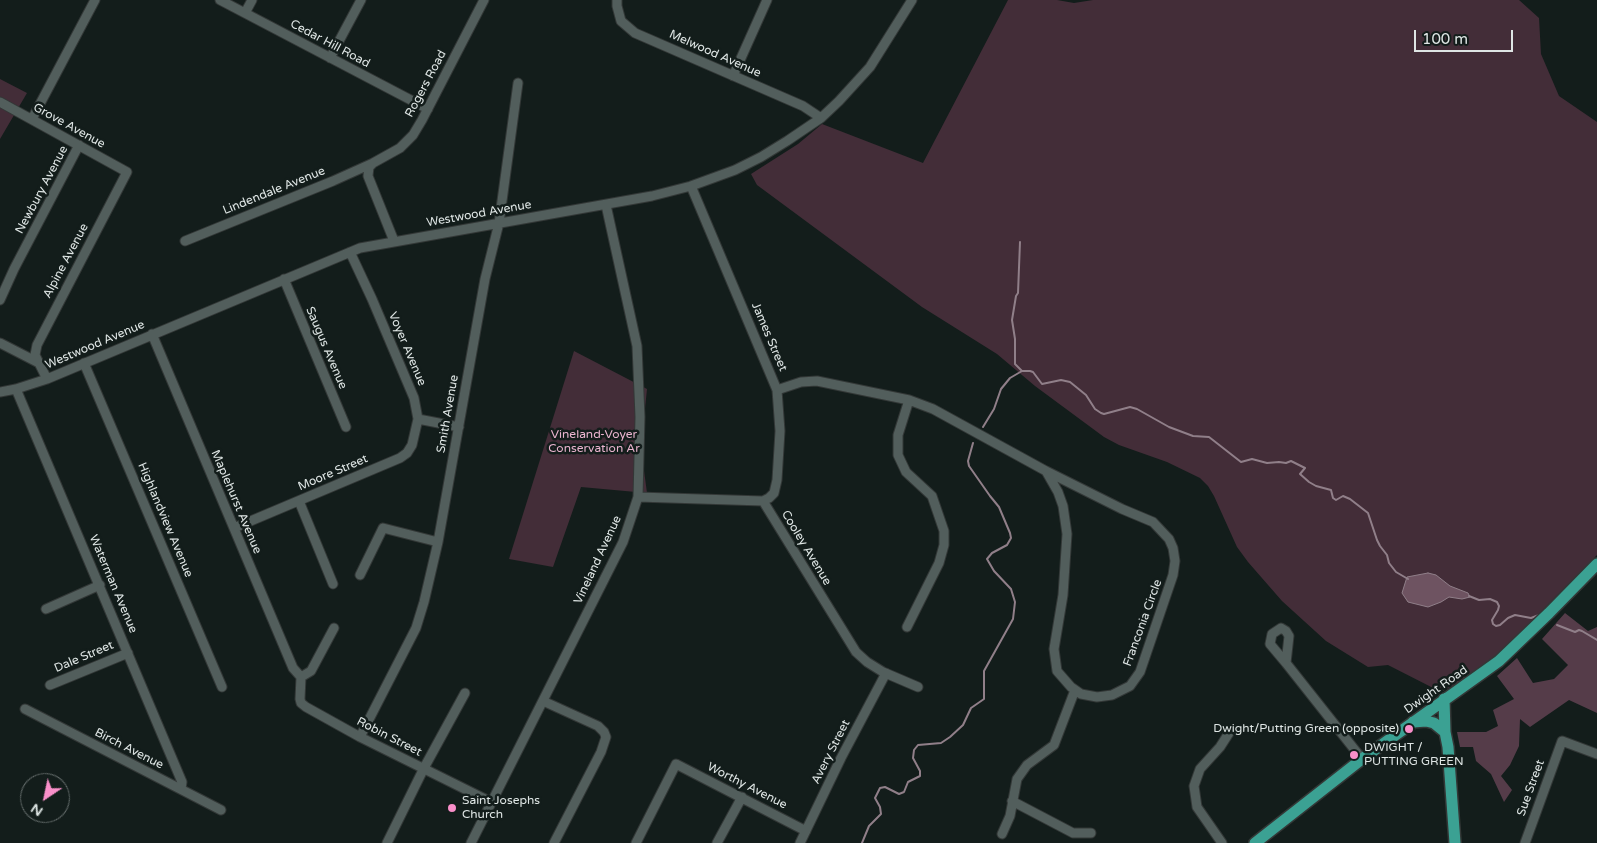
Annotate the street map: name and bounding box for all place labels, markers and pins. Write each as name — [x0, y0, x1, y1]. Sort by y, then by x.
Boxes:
place label: Dwight/Putting Green (opposite) — [1213, 722, 1399, 736]
marker: Dwight/Putting Green (opposite) — [1403, 723, 1415, 735]
place label: DWIGHT / PUTTING GREEN — [1364, 741, 1464, 769]
marker: DWIGHT / PUTTING GREEN — [1348, 749, 1360, 761]
place label: Saint Josephs Church — [462, 794, 540, 822]
marker: Saint Josephs Church — [446, 802, 458, 814]

